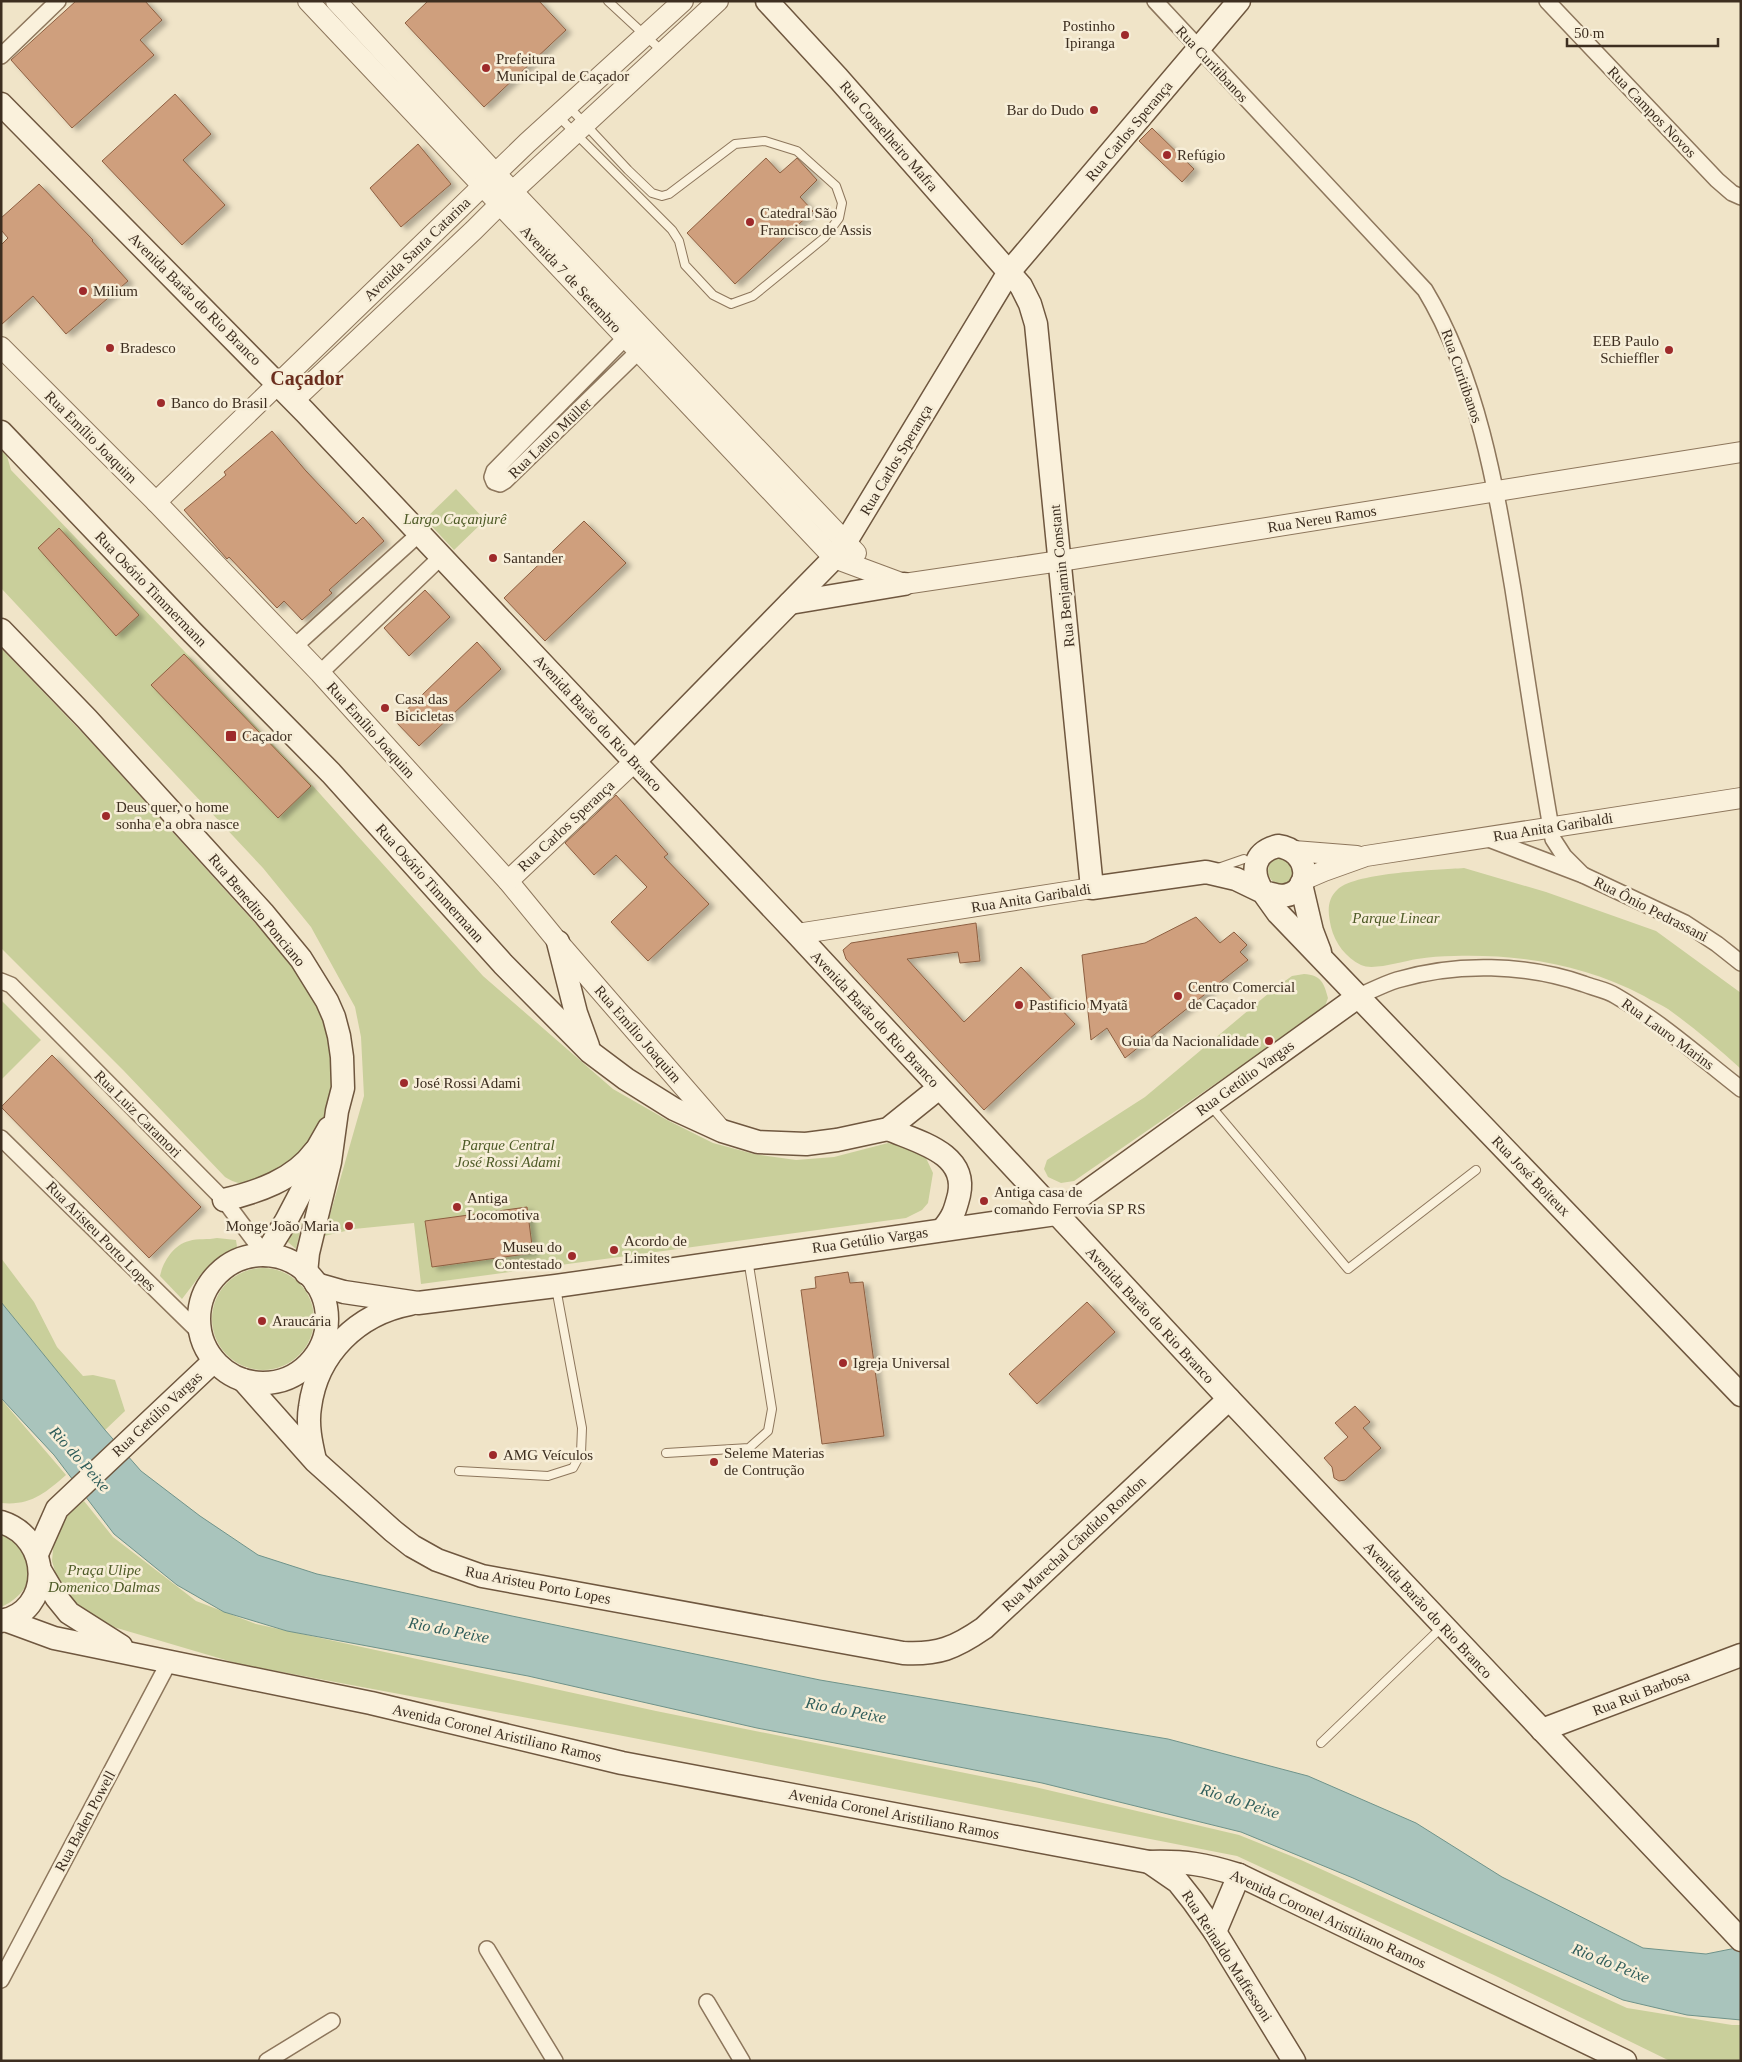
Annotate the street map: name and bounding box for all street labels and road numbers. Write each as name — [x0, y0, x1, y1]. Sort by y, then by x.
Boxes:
street label: Rua Curitibanos — [1173, 23, 1251, 105]
street label: Rua Campos Novos — [1605, 63, 1700, 161]
street label: Rua Carlos Sperança — [1082, 77, 1176, 184]
street label: Rua Conselheiro Mafra — [837, 78, 941, 195]
street label: Avenida Santa Catarina — [361, 194, 474, 304]
street label: Avenida 7 de Setembro — [517, 222, 625, 336]
street label: Avenida Barão do Rio Branco — [126, 230, 264, 368]
street label: Rua Curitibanos — [1438, 327, 1486, 425]
street label: Rua Emílio Joaquim — [42, 388, 140, 486]
street label: Rua Lauro Müller — [505, 395, 595, 481]
street label: Rua Carlos Sperança — [857, 402, 935, 518]
street label: Rua Nereu Ramos — [1266, 502, 1378, 536]
street label: Rua Benjamin Constant — [1046, 503, 1077, 648]
street label: Rua Osório Timmermann — [92, 528, 210, 650]
street label: Avenida Barão do Rio Branco — [531, 652, 665, 794]
street label: Rua Emílio Joaquim — [324, 679, 418, 781]
street label: Rua Carlos Sperança — [515, 777, 618, 875]
street label: Rua Anita Garibaldi — [1492, 810, 1614, 844]
street label: Rua Osório Timmermann — [373, 821, 488, 946]
street label: Rua Benedito Ponciano — [205, 851, 309, 969]
street label: Rua Ônio Pedrassani — [1591, 873, 1711, 945]
street label: Rua Anita Garibaldi — [970, 881, 1092, 915]
street label: Avenida Barão do Rio Branco — [808, 948, 942, 1090]
street label: Rua Emílio Joaquim — [592, 982, 685, 1086]
street label: Rua Lauro Marins — [1619, 995, 1717, 1073]
street label: Rua Getúlio Vargas — [1193, 1037, 1297, 1119]
street label: Rua Luiz Caramori — [91, 1067, 185, 1161]
street label: Rua José Boiteux — [1489, 1133, 1574, 1220]
street label: Rua Aristeu Porto Lopes — [43, 1178, 159, 1294]
street label: Rua Getúlio Vargas — [811, 1224, 929, 1256]
street label: Avenida Barão do Rio Branco — [1083, 1244, 1217, 1386]
street label: Rua Getúlio Vargas — [109, 1368, 205, 1460]
street label: Rua Marechal Cândido Rondon — [999, 1473, 1149, 1615]
street label: Avenida Barão do Rio Branco — [1361, 1539, 1495, 1681]
street label: Rua Aristeu Porto Lopes — [464, 1563, 612, 1607]
street label: Rua Rui Barbosa — [1590, 1667, 1692, 1719]
street label: Avenida Coronel Aristiliano Ramos — [391, 1701, 603, 1765]
street label: Rua Baden Powell — [52, 1768, 118, 1874]
street label: Avenida Coronel Aristiliano Ramos — [787, 1786, 1001, 1842]
street label: Avenida Coronel Aristiliano Ramos — [1228, 1866, 1429, 1972]
street label: Rua Reinaldo Maffessoni — [1179, 1887, 1275, 2025]

